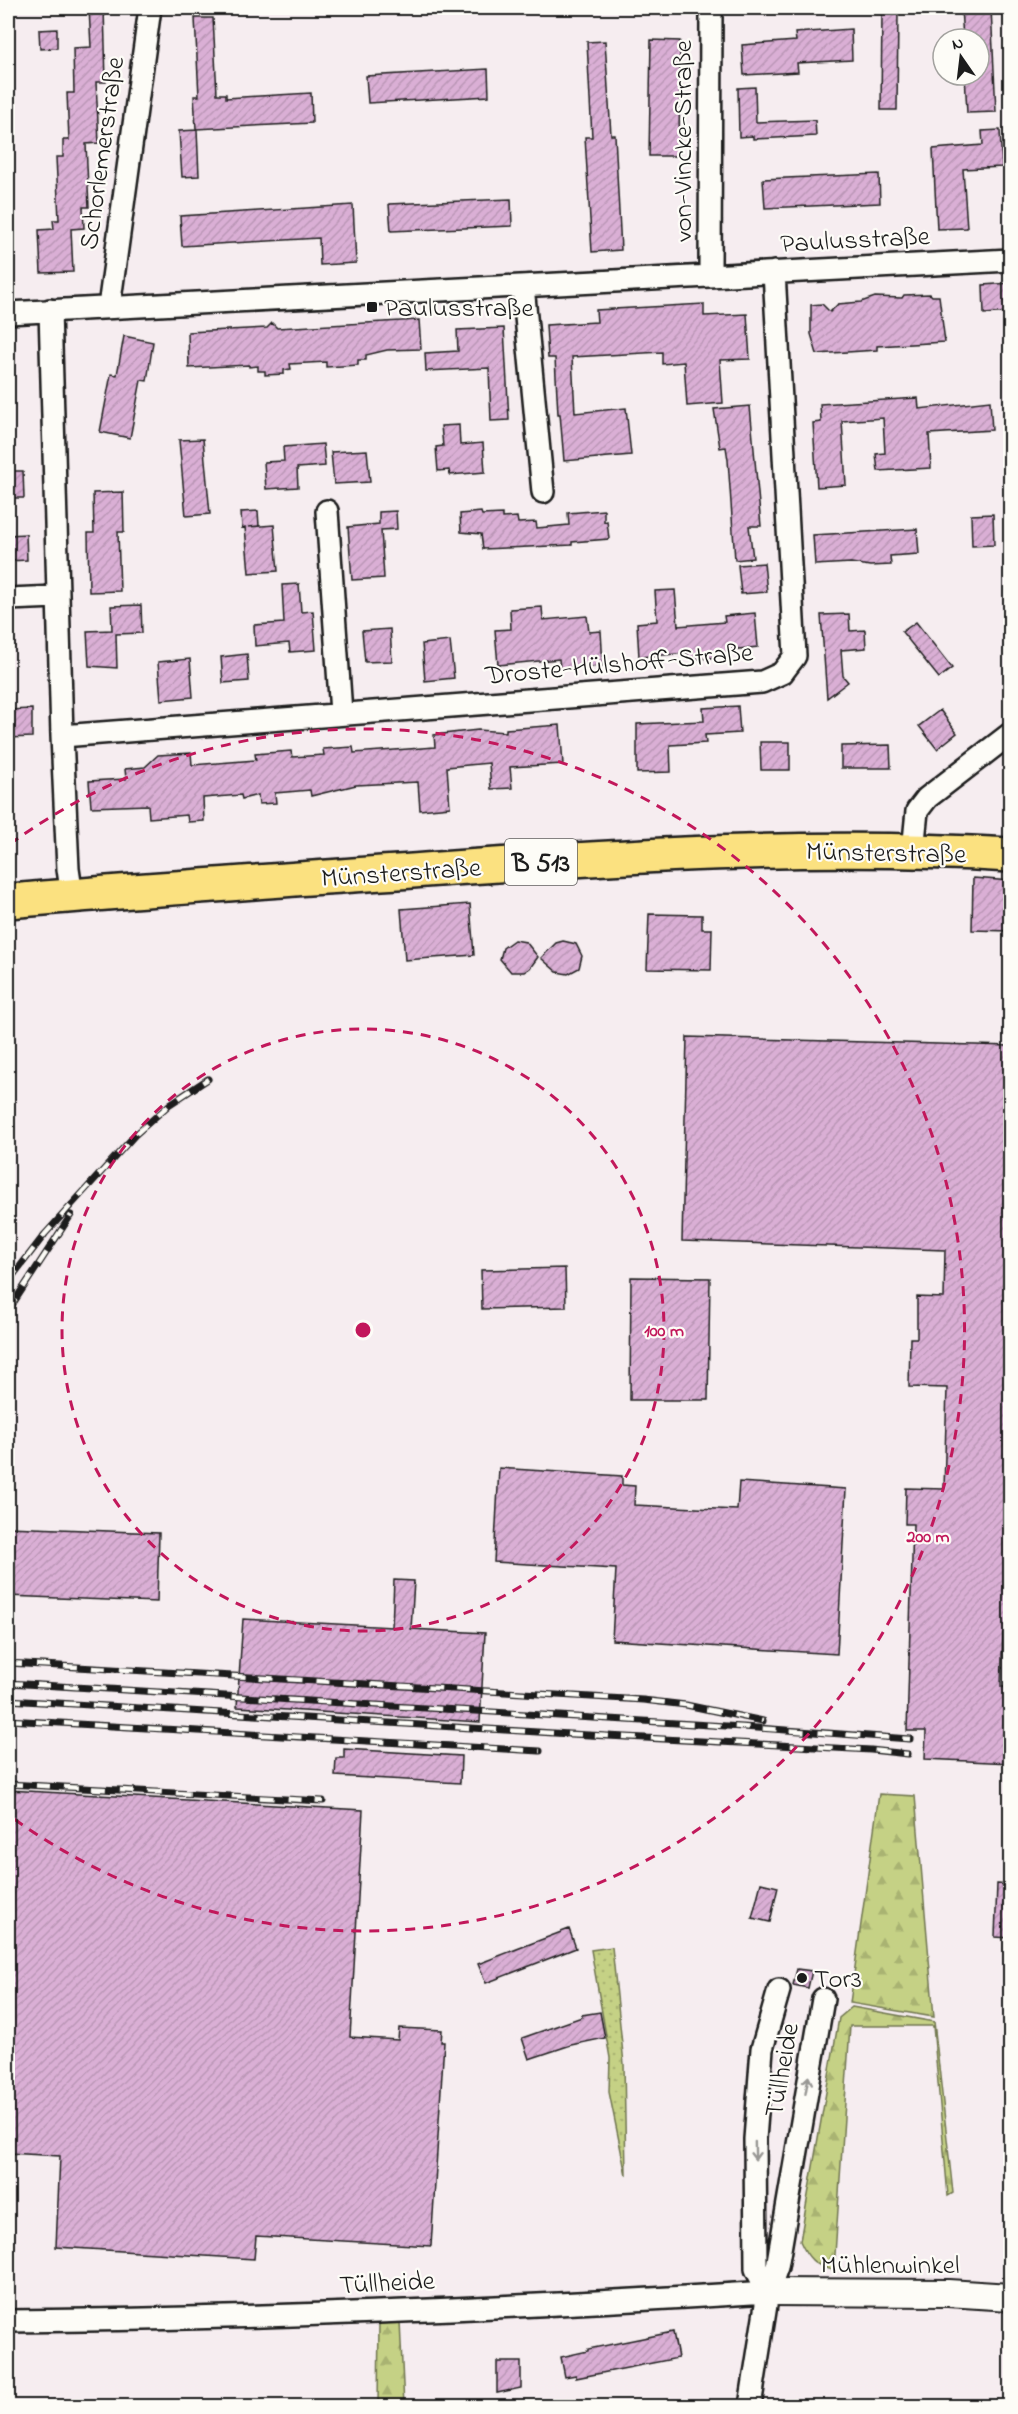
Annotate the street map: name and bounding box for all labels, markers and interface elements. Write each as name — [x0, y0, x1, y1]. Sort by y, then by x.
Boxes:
north arrow — [931, 27, 991, 87]
text: N — [950, 31, 966, 57]
street label: von-Vincke-Straße — [665, 39, 704, 242]
street label: Schorlemerstraße — [71, 53, 136, 252]
street label: Paulusstraße — [779, 218, 932, 265]
place label: Paulusstraße — [384, 290, 534, 329]
marker: Paulusstraße — [365, 300, 379, 314]
street label: Droste-Hülshoff-Straße — [483, 634, 756, 697]
street label: Münsterstraße — [805, 834, 967, 875]
road number: B 513 — [505, 839, 577, 885]
street label: Münsterstraße — [320, 849, 483, 900]
text: 100 m — [644, 1319, 684, 1345]
centre of rings — [353, 1320, 373, 1340]
text: 200 m — [906, 1525, 950, 1551]
place label: Tor3 — [814, 1961, 862, 2000]
marker: Tor3 — [795, 1971, 809, 1985]
street label: Tüllheide — [756, 2019, 811, 2121]
one-way arrow — [802, 2075, 813, 2095]
one-way arrow — [749, 2140, 761, 2160]
street label: Mühlenwinkel — [821, 2247, 959, 2286]
street label: Tüllheide — [339, 2262, 437, 2306]

